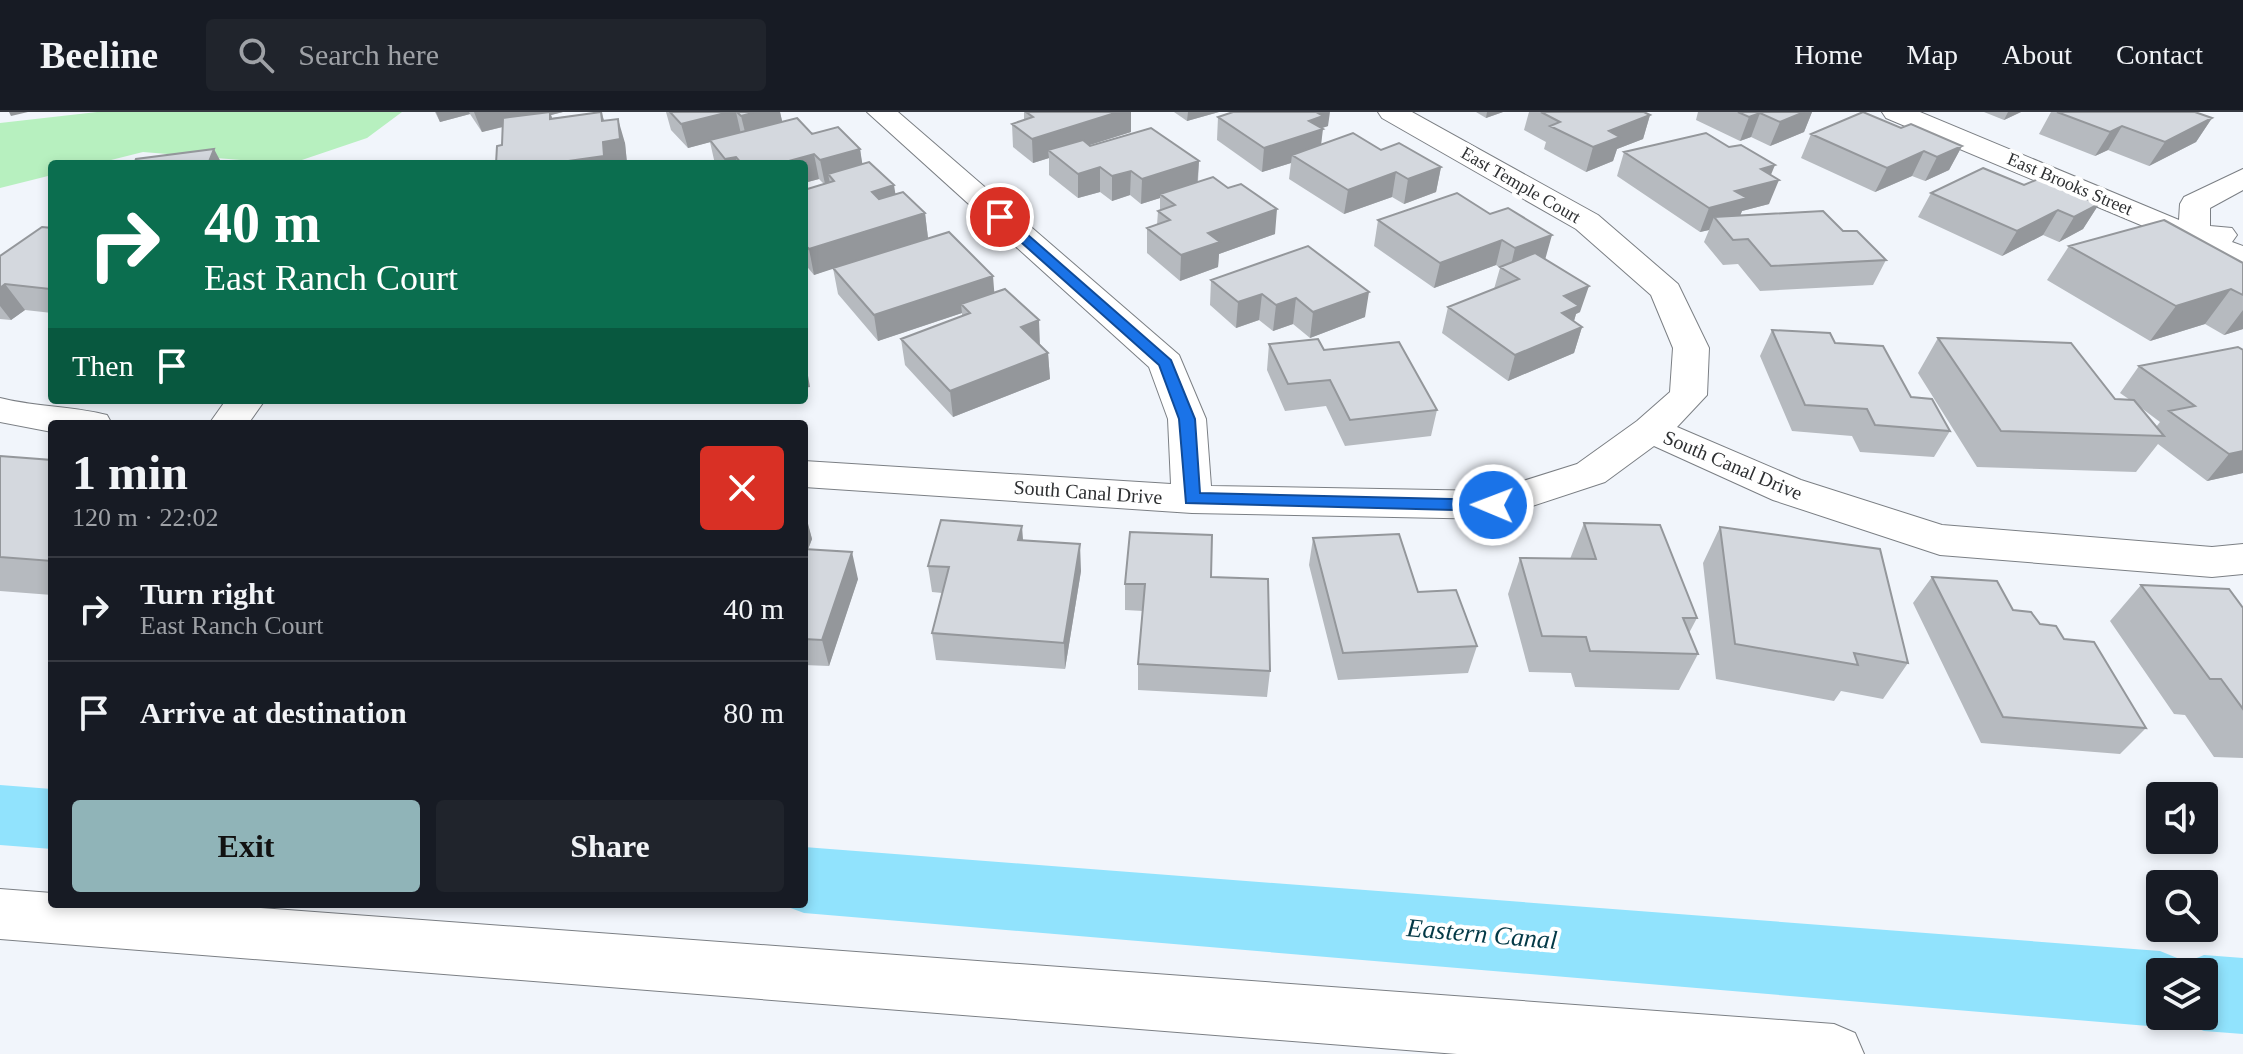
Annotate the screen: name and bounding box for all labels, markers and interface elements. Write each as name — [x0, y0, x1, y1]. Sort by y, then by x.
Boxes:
search box — [206, 19, 766, 91]
icon: search — [234, 33, 278, 77]
text: Beeline — [40, 34, 158, 76]
text: Search here — [298, 38, 439, 71]
text: Home — [1794, 39, 1863, 70]
text: Map — [1907, 39, 1958, 70]
text: About — [2002, 39, 2072, 70]
text: Contact — [2116, 39, 2203, 70]
street label: East Temple Court — [1458, 143, 1584, 227]
street label: East Brooks Street — [2004, 149, 2136, 219]
pin — [966, 183, 1034, 251]
icon: right — [72, 192, 176, 296]
text: 40 m — [204, 192, 321, 254]
icon: arrive — [978, 195, 1022, 239]
text: East Ranch Court — [204, 258, 458, 298]
icon: arrive — [150, 344, 194, 388]
text: Then — [72, 349, 134, 382]
street label: South Canal Drive — [1660, 426, 1806, 504]
text: 1 min — [72, 446, 188, 499]
button: close — [700, 446, 784, 530]
position arrow — [1451, 463, 1535, 547]
street label: South Canal Drive — [1013, 476, 1163, 508]
text: 120 m · 22:02 — [72, 503, 219, 532]
text: Turn right — [140, 577, 275, 610]
icon: right — [72, 587, 116, 631]
text: 40 m — [723, 592, 784, 625]
text: East Ranch Court — [140, 611, 323, 640]
icon: arrive — [72, 691, 116, 735]
text: Arrive at destination — [140, 696, 407, 729]
text: 80 m — [723, 696, 784, 729]
map controls — [2146, 782, 2218, 1030]
button: sound — [2146, 782, 2218, 854]
button: Exit — [72, 800, 420, 892]
button: Share — [436, 800, 784, 892]
button: search — [2146, 870, 2218, 942]
water label: Eastern Canal — [1405, 913, 1558, 955]
button: layers — [2146, 958, 2218, 1030]

